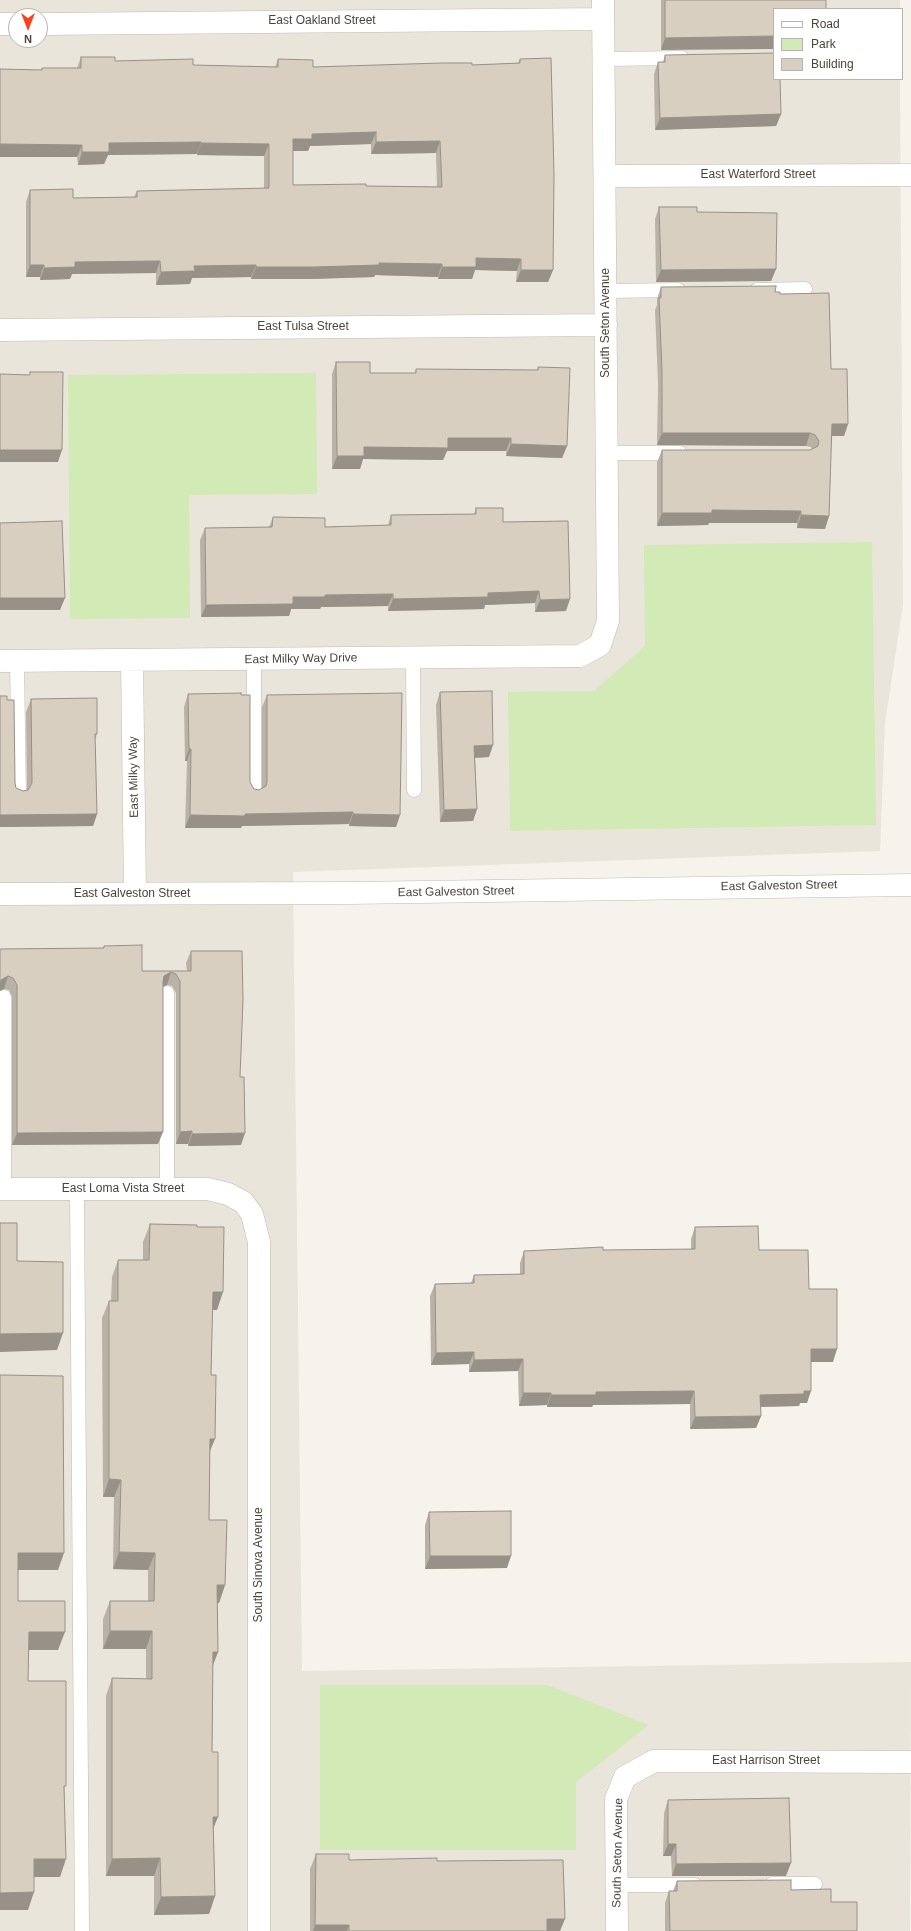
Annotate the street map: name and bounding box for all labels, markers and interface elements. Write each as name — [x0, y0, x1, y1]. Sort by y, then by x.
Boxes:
north arrow — [8, 8, 48, 48]
legend — [773, 8, 903, 80]
street label: East Oakland Street — [268, 14, 376, 28]
text: Road — [811, 17, 840, 31]
text: N — [24, 33, 32, 45]
text: Park — [811, 37, 836, 51]
text: Building — [811, 57, 854, 71]
street label: East Waterford Street — [701, 168, 815, 182]
street label: South Seton Avenue — [599, 268, 613, 378]
street label: East Tulsa Street — [257, 320, 349, 334]
street label: East Milky Way Drive — [244, 651, 358, 667]
street label: East Milky Way — [126, 736, 142, 818]
street label: East Galveston Street — [721, 878, 837, 894]
street label: East Galveston Street — [398, 884, 514, 900]
street label: East Galveston Street — [74, 887, 190, 901]
street label: East Loma Vista Street — [62, 1182, 184, 1196]
street label: South Sinova Avenue — [252, 1507, 266, 1623]
street label: East Harrison Street — [712, 1754, 820, 1768]
street label: South Seton Avenue — [610, 1798, 626, 1908]

